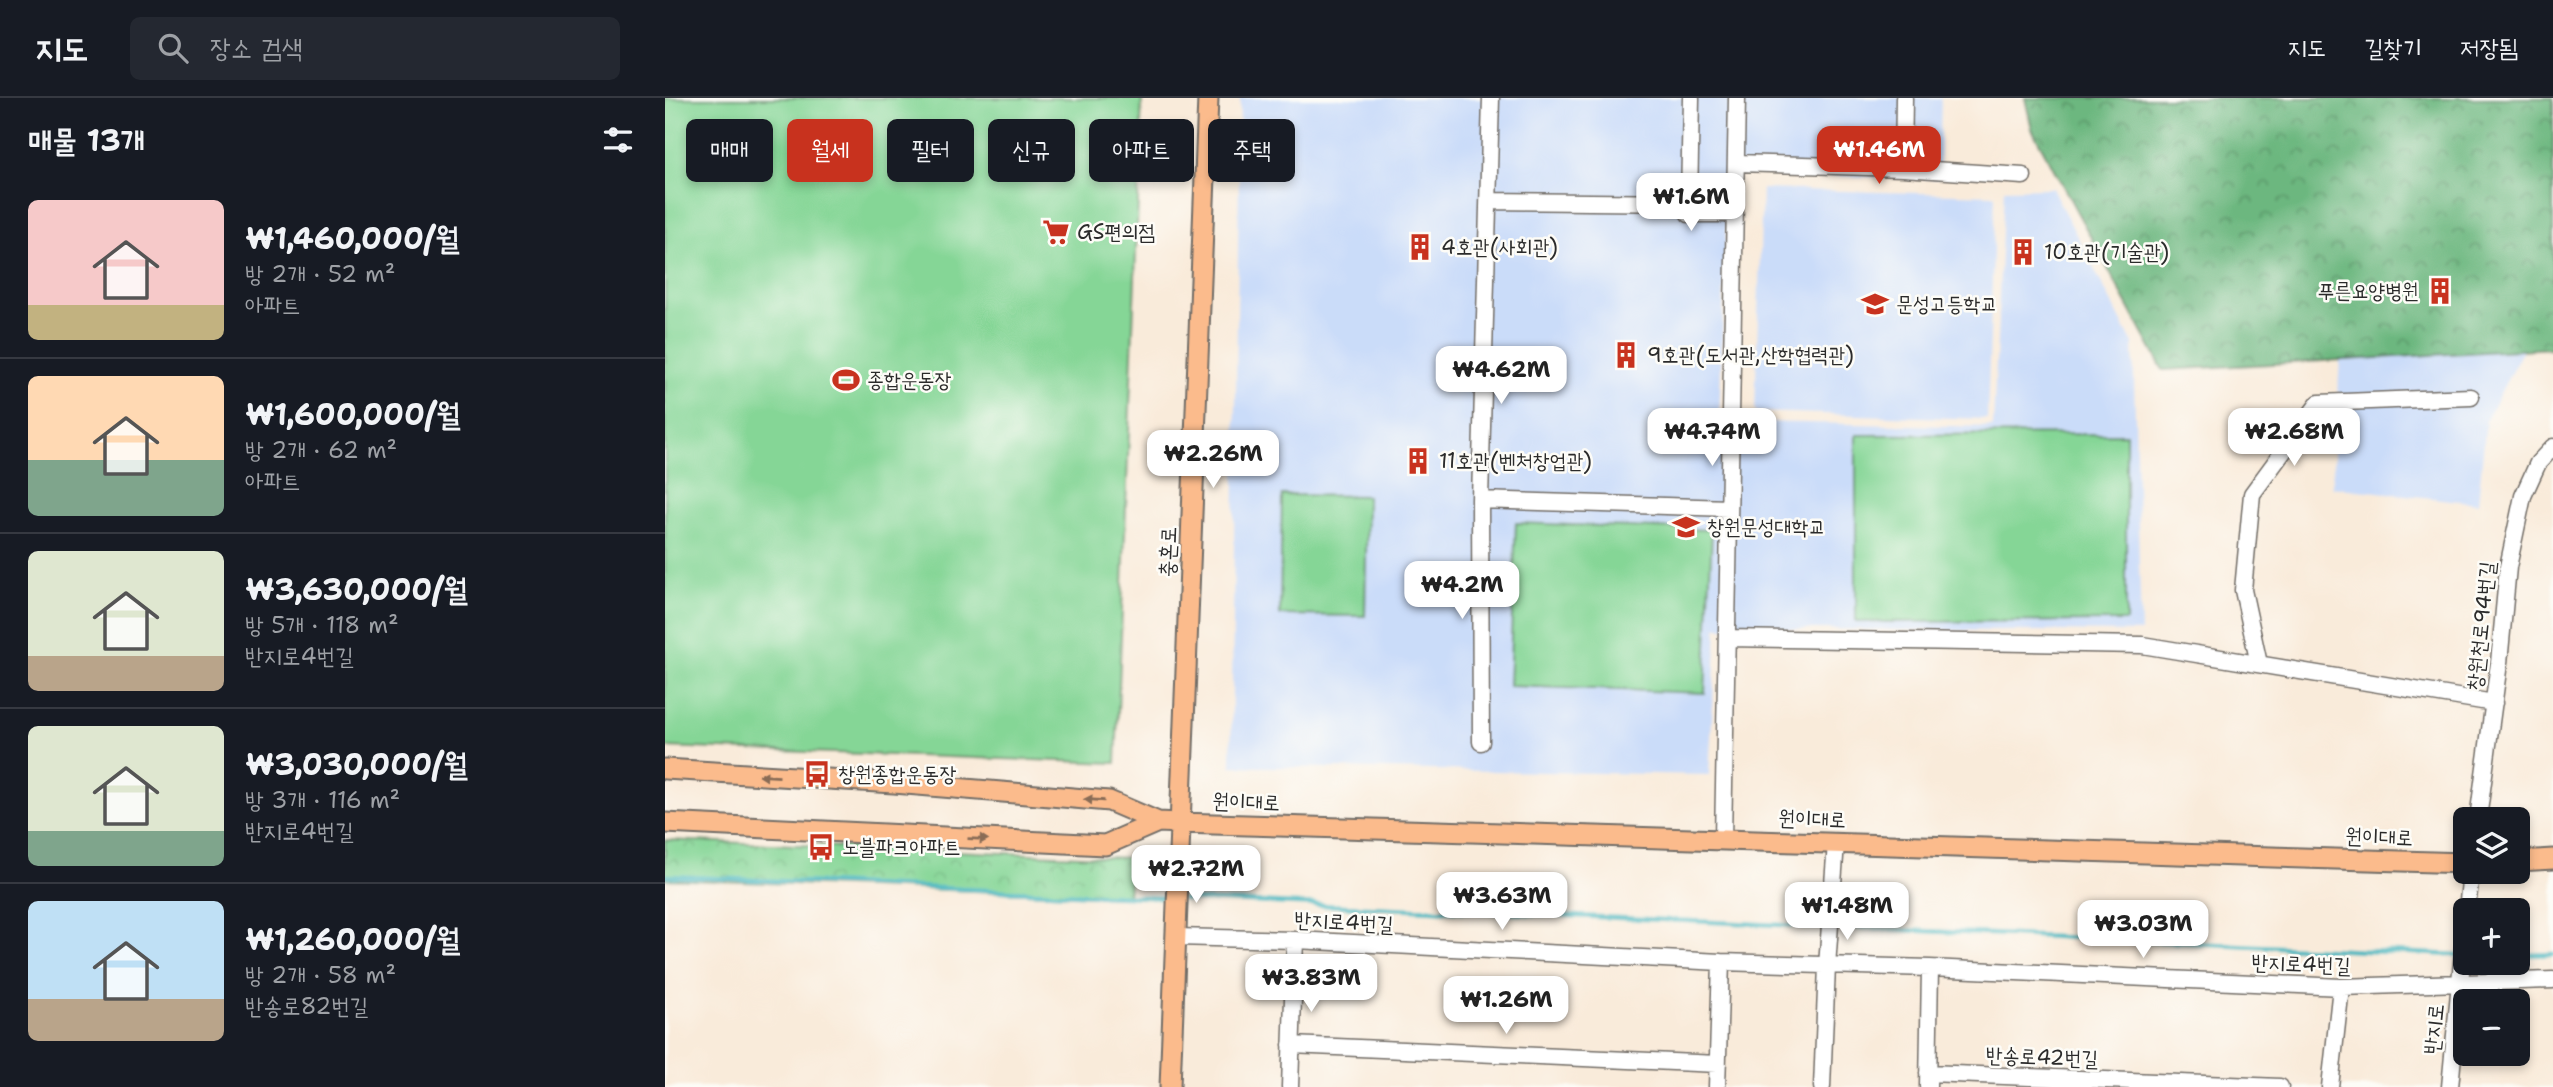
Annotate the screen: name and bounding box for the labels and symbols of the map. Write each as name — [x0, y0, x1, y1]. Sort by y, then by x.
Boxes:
pin: ₩1.46M — [1822, 126, 1936, 186]
pin: ₩1.6M — [1642, 174, 1740, 233]
supermarket icon: GS편의점 — [1041, 217, 1071, 247]
place label: GS편의점 — [1077, 218, 1155, 246]
building icon: 4호관(사회관) — [1405, 232, 1435, 262]
place label: 4호관(사회관) — [1441, 233, 1558, 261]
building icon: 10호관(기술관) — [2008, 237, 2038, 267]
place label: 10호관(기술관) — [2044, 238, 2169, 266]
building icon: 푸른요양병원 — [2425, 276, 2455, 306]
place label: 푸른요양병원 — [2318, 277, 2419, 305]
school or university icon: 문성고등학교 — [1860, 289, 1890, 319]
place label: 문성고등학교 — [1896, 290, 1997, 318]
building icon: 9호관(도서관,산학협력관) — [1611, 340, 1641, 370]
place label: 9호관(도서관,산학협력관) — [1647, 341, 1854, 369]
pin: ₩4.62M — [1444, 346, 1558, 406]
sports icon: 종합운동장 — [831, 365, 861, 395]
place label: 종합운동장 — [867, 366, 952, 394]
pin: ₩4.74M — [1655, 408, 1769, 468]
pin: ₩2.68M — [2237, 408, 2351, 468]
pin: ₩2.26M — [1156, 430, 1270, 490]
building icon: 11호관(벤처창업관) — [1403, 446, 1433, 476]
place label: 11호관(벤처창업관) — [1439, 447, 1592, 475]
school or university icon: 창원문성대학교 — [1671, 512, 1701, 542]
place label: 창원문성대학교 — [1707, 513, 1825, 541]
street label: 충혼로 — [1153, 526, 1183, 578]
street label: 창원천로94번길 — [2460, 560, 2502, 692]
pin: ₩4.2M — [1413, 561, 1511, 621]
bus stop icon: 창원종합운동장 — [802, 759, 832, 789]
place label: 창원종합운동장 — [838, 760, 956, 788]
one-way arrow — [758, 770, 780, 781]
street label: 원이대로 — [1212, 787, 1280, 817]
one-way arrow — [1083, 794, 1105, 805]
street label: 원이대로 — [1778, 804, 1846, 834]
street label: 원이대로 — [2345, 822, 2413, 852]
bus stop icon: 노블파크아파트 — [806, 832, 836, 862]
place label: 노블파크아파트 — [842, 833, 960, 861]
one-way arrow — [967, 834, 989, 845]
pin: ₩2.72M — [1139, 846, 1253, 905]
pin: ₩3.63M — [1445, 872, 1559, 932]
pin: ₩1.48M — [1790, 882, 1904, 942]
pin: ₩3.03M — [2086, 900, 2200, 960]
street label: 반지로4번길 — [1294, 905, 1394, 939]
street label: 반지로4번길 — [2251, 948, 2351, 980]
pin: ₩3.83M — [1254, 954, 1368, 1014]
pin: ₩1.26M — [1449, 976, 1563, 1036]
street label: 반지로 — [2417, 1002, 2451, 1056]
street label: 반송로42번길 — [1985, 1041, 2099, 1073]

